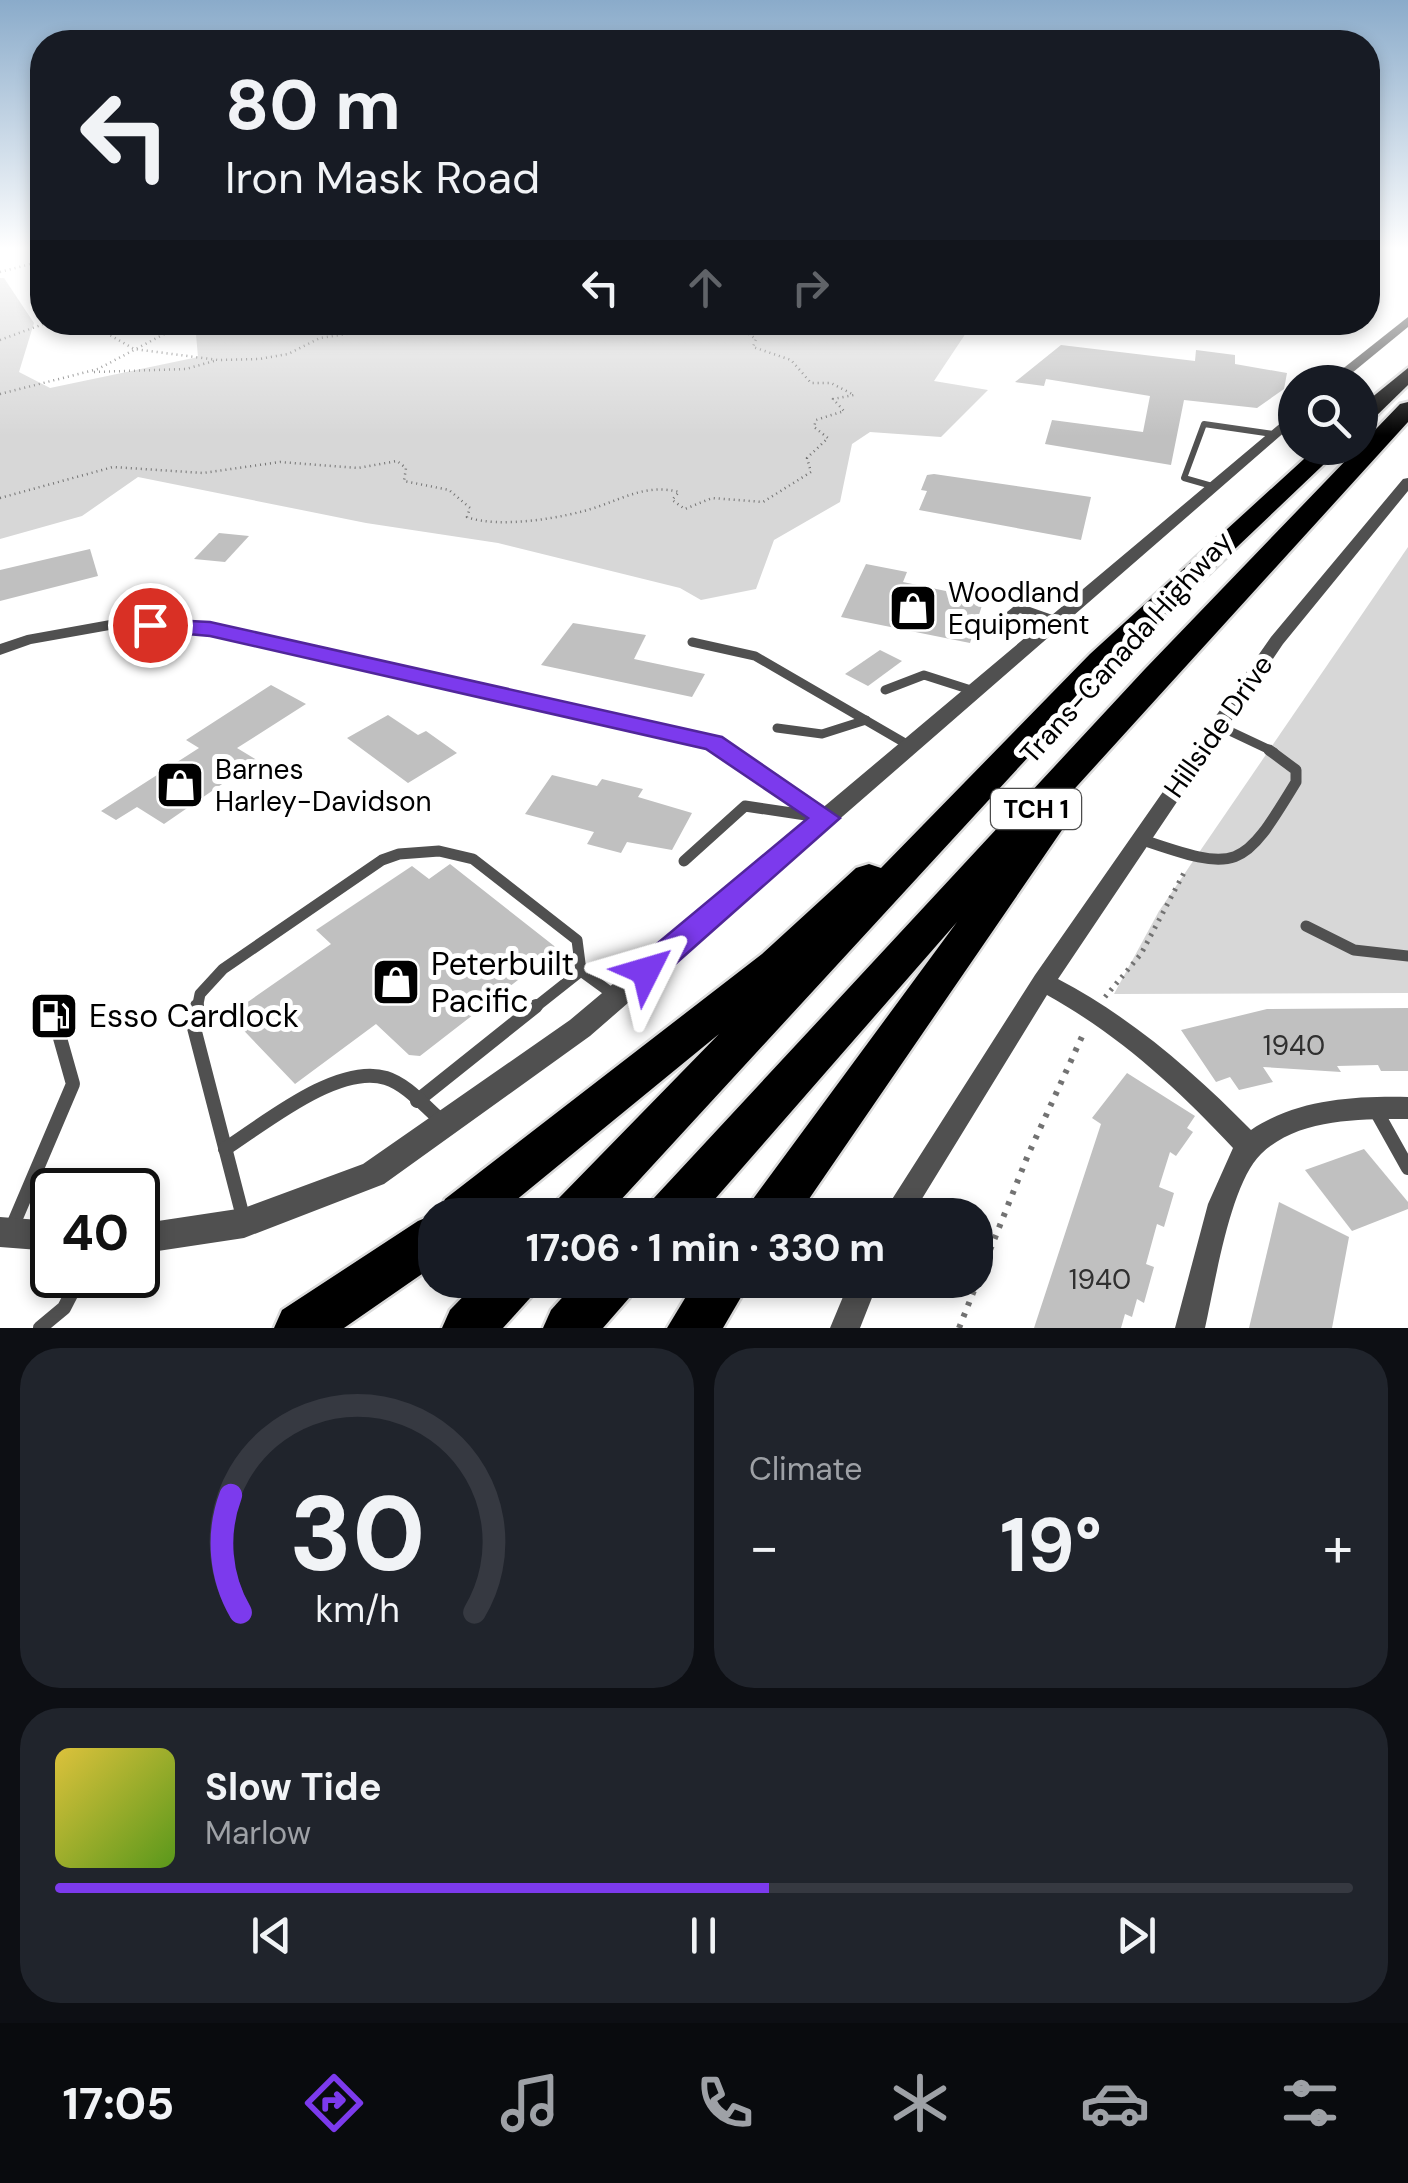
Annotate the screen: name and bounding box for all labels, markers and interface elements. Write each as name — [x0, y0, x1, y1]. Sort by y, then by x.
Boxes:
text: 80 m — [225, 60, 401, 151]
icon: left — [60, 70, 190, 200]
text: Iron Mask Road — [225, 148, 540, 207]
icon: left — [573, 260, 628, 315]
icon: ahead — [678, 260, 733, 315]
icon: right — [783, 260, 838, 315]
map controls — [1278, 365, 1378, 465]
button: search — [1278, 365, 1378, 465]
street label: Trans-Canada Highway — [1012, 523, 1241, 771]
place label: Woodland Equipment — [948, 574, 1090, 643]
shop icon: Woodland Equipment — [887, 582, 939, 634]
pin — [108, 583, 193, 668]
icon: arrive — [123, 598, 178, 653]
street label: Hillside Drive — [1156, 648, 1281, 805]
place label: Barnes Harley-Davidson — [215, 751, 432, 820]
shop icon: Barnes Harley-Davidson — [154, 759, 206, 811]
road number: TCH 1 — [991, 789, 1081, 829]
position arrow — [594, 919, 698, 1023]
place label: Peterbuilt Pacific — [431, 943, 574, 1022]
shop icon: Peterbuilt Pacific — [370, 956, 422, 1008]
fuel station icon: Esso Cardlock — [28, 990, 80, 1042]
place label: Esso Cardlock — [89, 995, 299, 1037]
house number: 1940 — [1263, 1027, 1325, 1064]
speed limit sign: 40 — [30, 1168, 160, 1298]
text: 17:06 · 1 min · 330 m — [526, 1223, 885, 1273]
house number: 1940 — [1069, 1261, 1131, 1298]
text: Climate — [749, 1448, 863, 1490]
text: 30 — [289, 1467, 425, 1602]
text: 19° — [1000, 1497, 1102, 1594]
text: − — [749, 1511, 779, 1583]
text: + — [1323, 1511, 1353, 1583]
text: km/h — [315, 1587, 399, 1633]
text: Slow Tide — [205, 1762, 382, 1812]
text: Marlow — [205, 1812, 311, 1854]
icon: previous — [244, 1908, 299, 1963]
icon: pause — [676, 1908, 731, 1963]
icon: next — [1109, 1908, 1164, 1963]
icon: directions — [299, 2068, 369, 2138]
icon: music — [495, 2068, 565, 2138]
icon: phone — [690, 2068, 760, 2138]
icon: climate — [885, 2068, 955, 2138]
icon: car — [1080, 2068, 1150, 2138]
icon: filters — [1275, 2068, 1345, 2138]
text: 17:05 — [63, 2074, 174, 2133]

